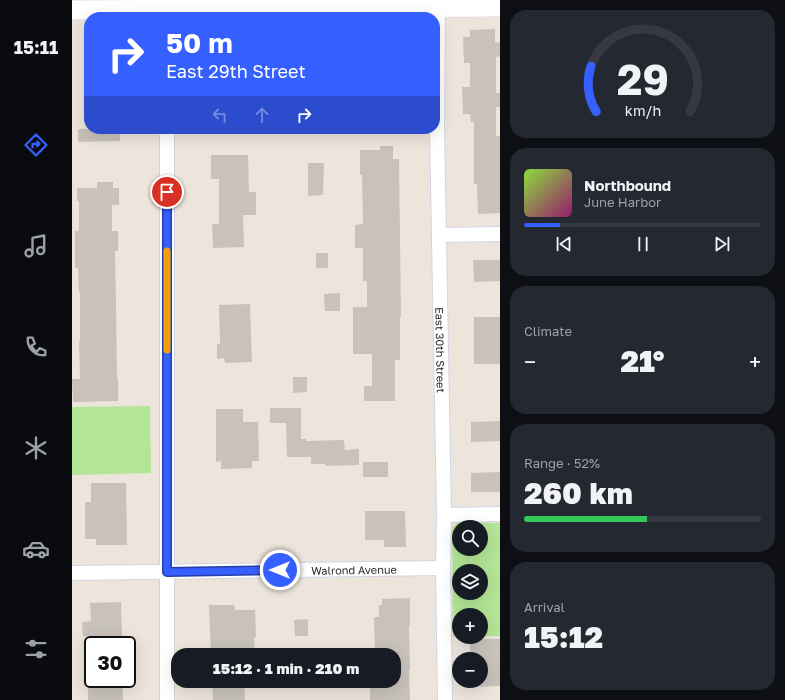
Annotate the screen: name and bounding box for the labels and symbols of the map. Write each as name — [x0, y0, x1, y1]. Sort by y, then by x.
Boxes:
pin — [150, 175, 184, 209]
street label: East 30th Street — [434, 307, 448, 393]
position arrow — [259, 549, 301, 591]
street label: Walrond Avenue — [311, 562, 397, 576]
speed limit sign: 30 — [84, 636, 136, 688]

